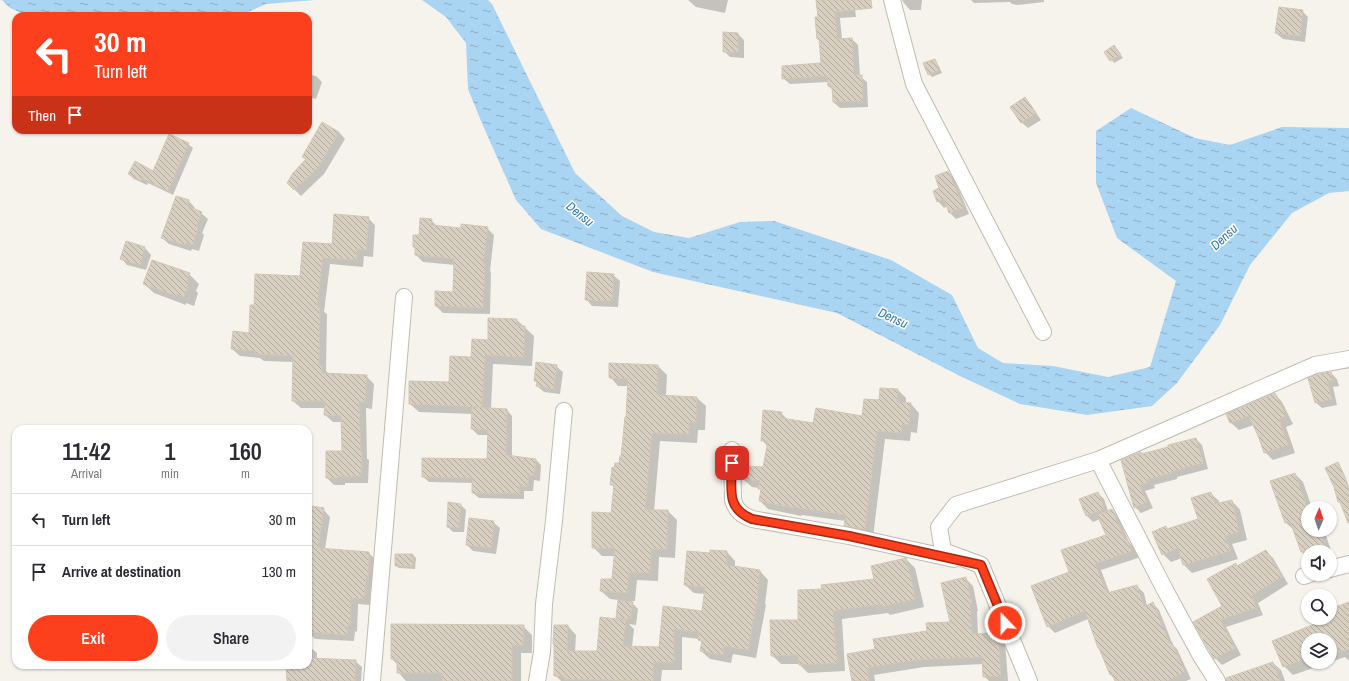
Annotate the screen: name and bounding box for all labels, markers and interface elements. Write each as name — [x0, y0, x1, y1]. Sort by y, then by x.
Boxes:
text: 30 m — [94, 23, 146, 61]
icon: left — [28, 28, 80, 80]
text: Turn left — [94, 59, 147, 84]
icon: arrive — [64, 104, 86, 126]
text: Then — [28, 105, 56, 126]
water label: Densu — [563, 198, 597, 230]
water label: Densu — [1207, 220, 1241, 254]
water label: Densu — [875, 304, 911, 332]
text: 11:42 — [62, 435, 111, 467]
text: 1 — [164, 435, 175, 467]
text: 160 — [229, 435, 262, 467]
pin — [715, 446, 749, 480]
icon: arrive — [721, 452, 743, 474]
text: Arrival — [71, 465, 102, 482]
text: min — [161, 465, 179, 482]
text: m — [241, 465, 250, 482]
north arrow — [1301, 501, 1337, 537]
map controls — [1301, 501, 1337, 669]
icon: left — [28, 509, 50, 531]
text: Turn left — [62, 509, 110, 530]
text: 30 m — [269, 509, 296, 530]
button: sound — [1301, 545, 1337, 581]
icon: arrive — [28, 561, 50, 583]
text: Arrive at destination — [62, 561, 181, 582]
text: 130 m — [262, 561, 296, 582]
button: search — [1301, 589, 1337, 625]
position arrow — [984, 602, 1026, 644]
button: Exit — [28, 615, 158, 661]
button: Share — [166, 615, 296, 661]
button: layers — [1301, 633, 1337, 669]

